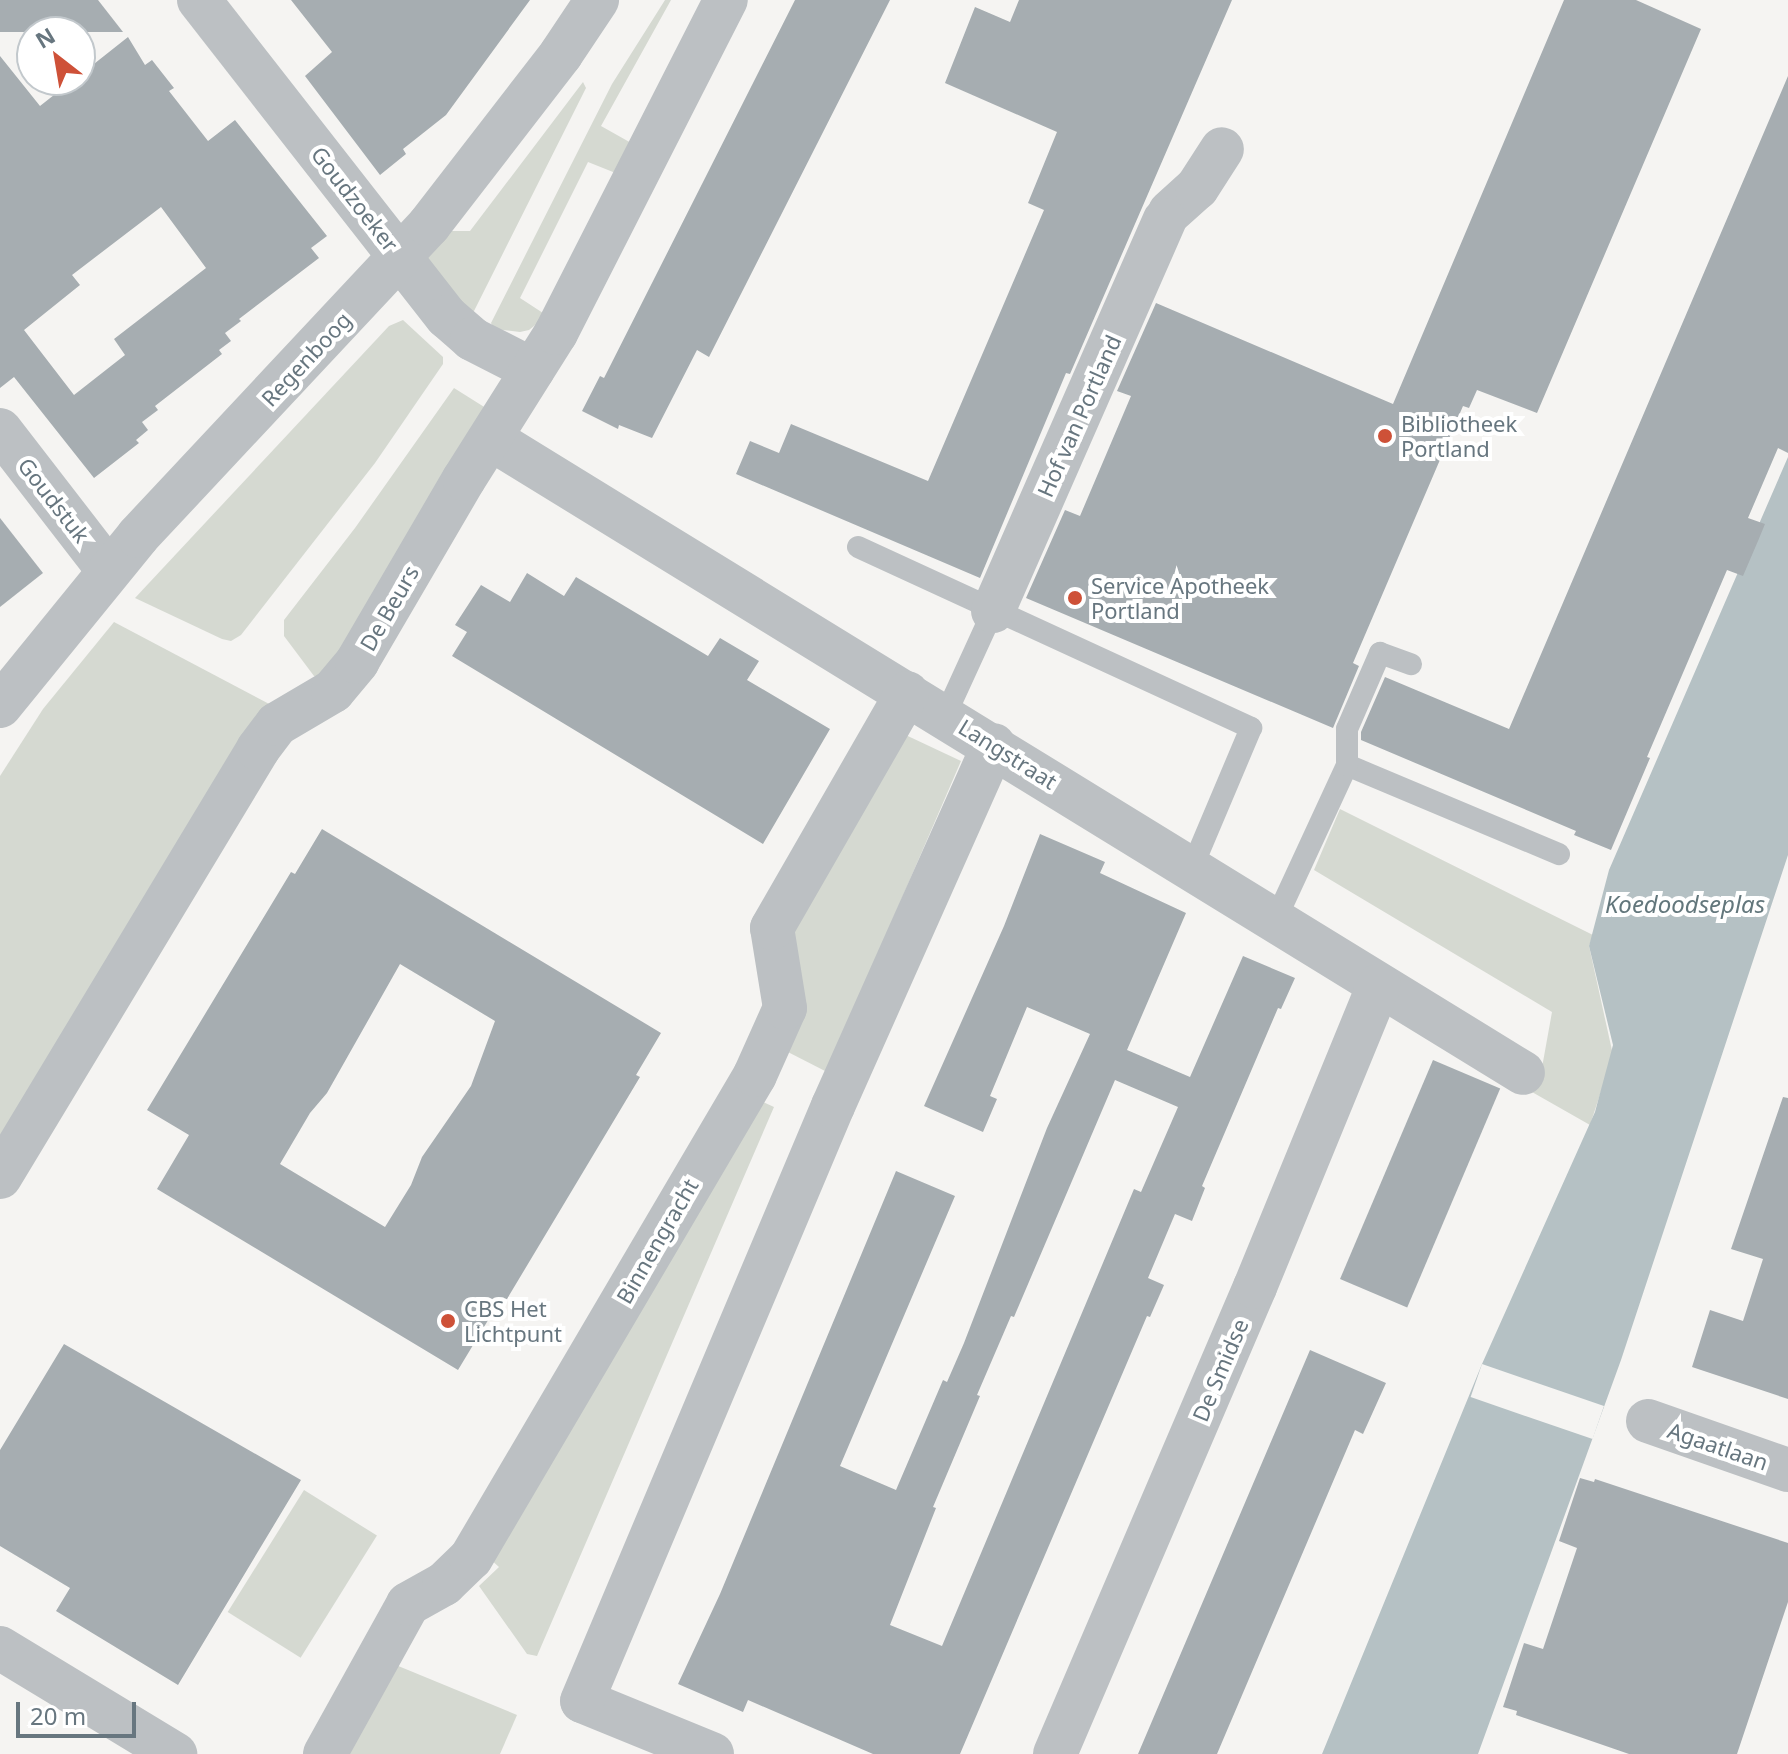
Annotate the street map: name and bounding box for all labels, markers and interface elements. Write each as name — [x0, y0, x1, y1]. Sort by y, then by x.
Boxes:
north arrow — [16, 16, 96, 96]
text: N — [29, 20, 60, 55]
street label: Goudzoeker — [306, 141, 404, 257]
street label: Regenboog — [256, 306, 356, 412]
street label: Hof van Portland — [1031, 331, 1127, 501]
place label: Bibliotheek Portland — [1401, 410, 1517, 462]
marker: Bibliotheek Portland — [1376, 427, 1394, 445]
street label: Goudstuk — [13, 452, 95, 548]
street label: De Beurs — [354, 561, 424, 655]
place label: Service Apotheek Portland — [1091, 572, 1269, 624]
marker: Service Apotheek Portland — [1066, 589, 1084, 607]
street label: Langstraat — [954, 713, 1062, 795]
water label: Koedoodseplas — [1605, 890, 1765, 918]
street label: Binnengracht — [611, 1174, 703, 1308]
place label: CBS Het Lichtpunt — [464, 1295, 562, 1346]
marker: CBS Het Lichtpunt — [439, 1312, 457, 1330]
street label: De Smidse — [1187, 1315, 1253, 1425]
street label: Agaatlaan — [1664, 1417, 1772, 1475]
scale bar — [20, 1686, 140, 1736]
text: 20 m — [30, 1699, 86, 1732]

